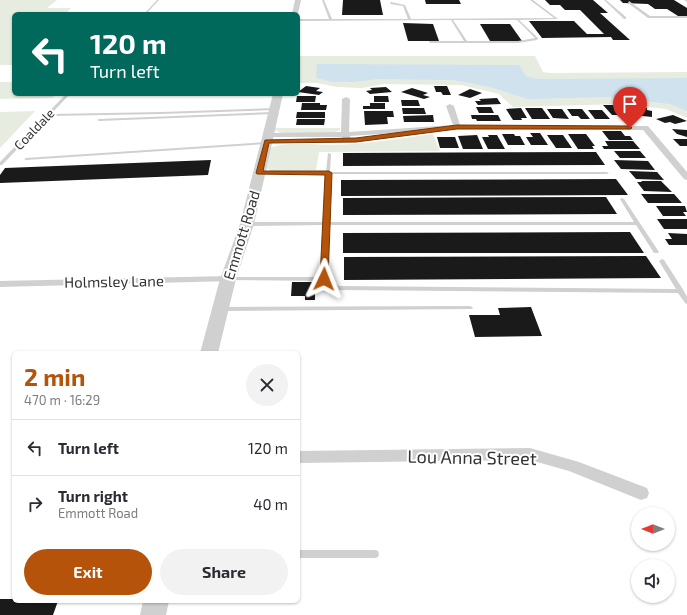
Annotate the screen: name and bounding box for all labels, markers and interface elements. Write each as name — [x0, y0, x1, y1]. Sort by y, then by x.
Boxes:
text: 120 m — [90, 26, 167, 60]
icon: left — [24, 28, 76, 80]
text: Turn left — [90, 60, 160, 82]
pin — [613, 87, 647, 128]
icon: arrive — [619, 93, 641, 115]
street label: Coaldale — [10, 105, 58, 153]
street label: Emmott Road — [219, 188, 263, 282]
position arrow — [303, 258, 345, 300]
street label: Holmsley Lane — [64, 271, 164, 291]
text: 2 min — [24, 362, 85, 391]
button: close — [246, 364, 288, 406]
text: 470 m · 16:29 — [24, 392, 100, 408]
icon: left — [24, 437, 46, 459]
text: Turn left — [58, 439, 119, 457]
text: 120 m — [248, 439, 288, 457]
street label: Lou Anna Street — [407, 445, 537, 469]
text: Turn right — [58, 487, 128, 505]
icon: right — [24, 493, 46, 515]
text: 40 m — [253, 495, 288, 513]
text: Emmott Road — [58, 505, 138, 521]
north arrow — [631, 507, 675, 551]
map controls — [631, 507, 675, 603]
button: Exit — [24, 549, 152, 595]
button: Share — [160, 549, 288, 595]
button: sound — [631, 559, 675, 603]

